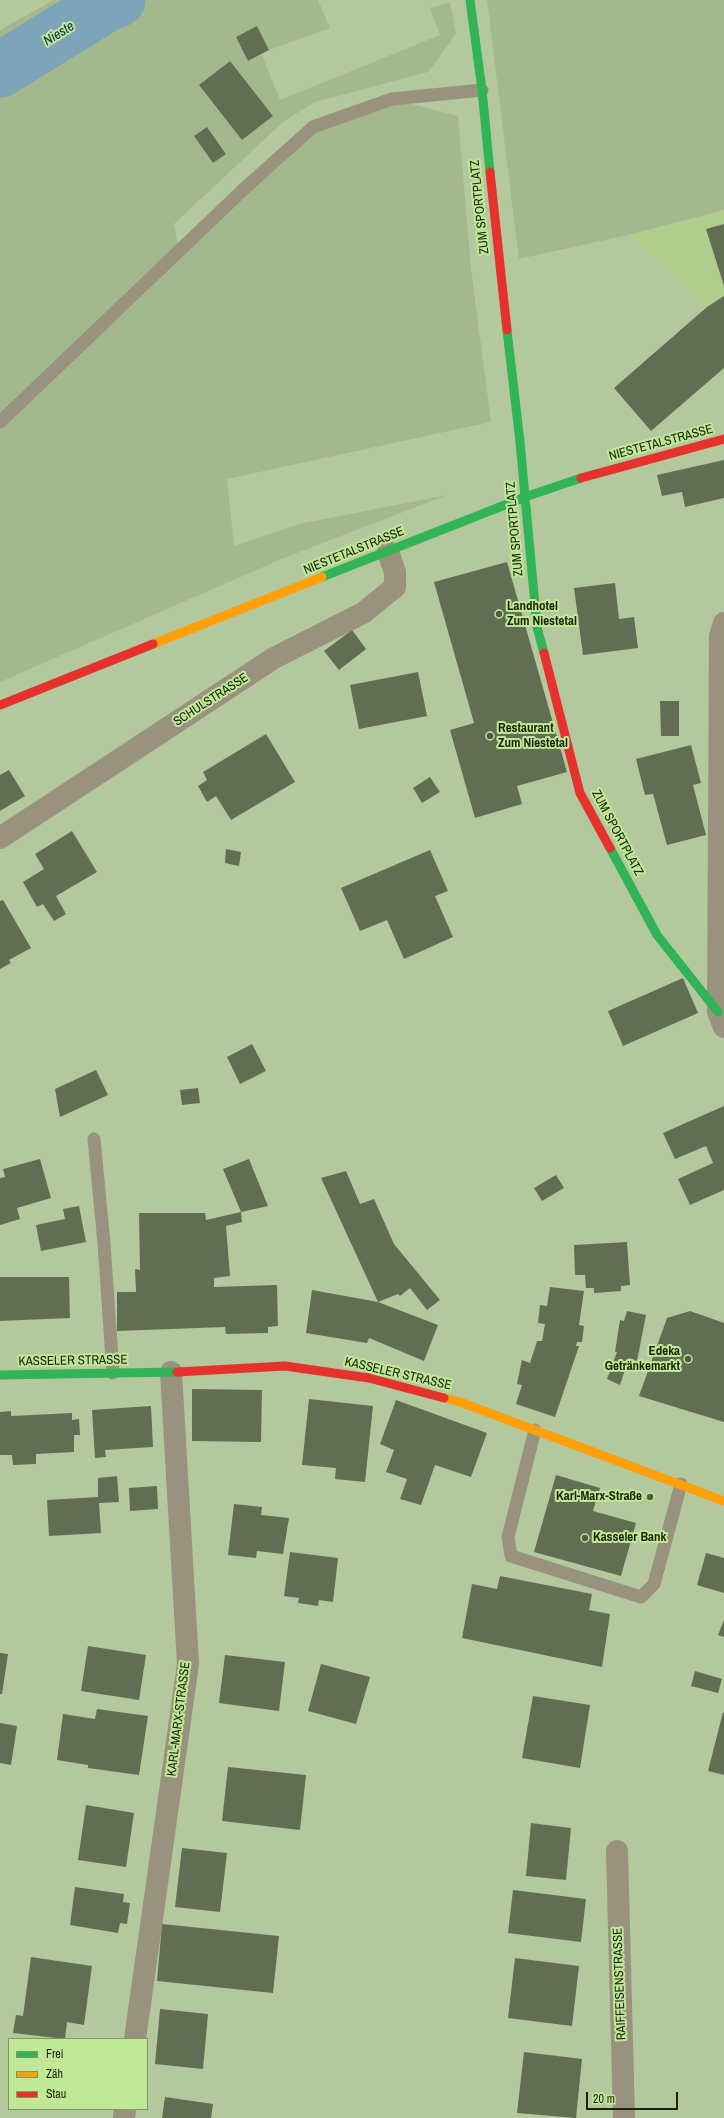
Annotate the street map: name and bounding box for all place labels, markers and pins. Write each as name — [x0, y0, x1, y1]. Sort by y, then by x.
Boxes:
place label: Landhotel Zum Niestetal — [507, 599, 577, 630]
marker: Landhotel Zum Niestetal — [494, 609, 504, 619]
place label: Restaurant Zum Niestetal — [498, 721, 568, 752]
marker: Restaurant Zum Niestetal — [485, 731, 495, 741]
place label: Edeka Getränkemarkt — [605, 1344, 680, 1375]
marker: Edeka Getränkemarkt — [683, 1354, 693, 1364]
place label: Karl-Marx-Straße — [556, 1489, 642, 1505]
marker: Karl-Marx-Straße — [645, 1492, 655, 1502]
place label: Kasseler Bank — [593, 1530, 666, 1546]
marker: Kasseler Bank — [580, 1533, 590, 1543]

